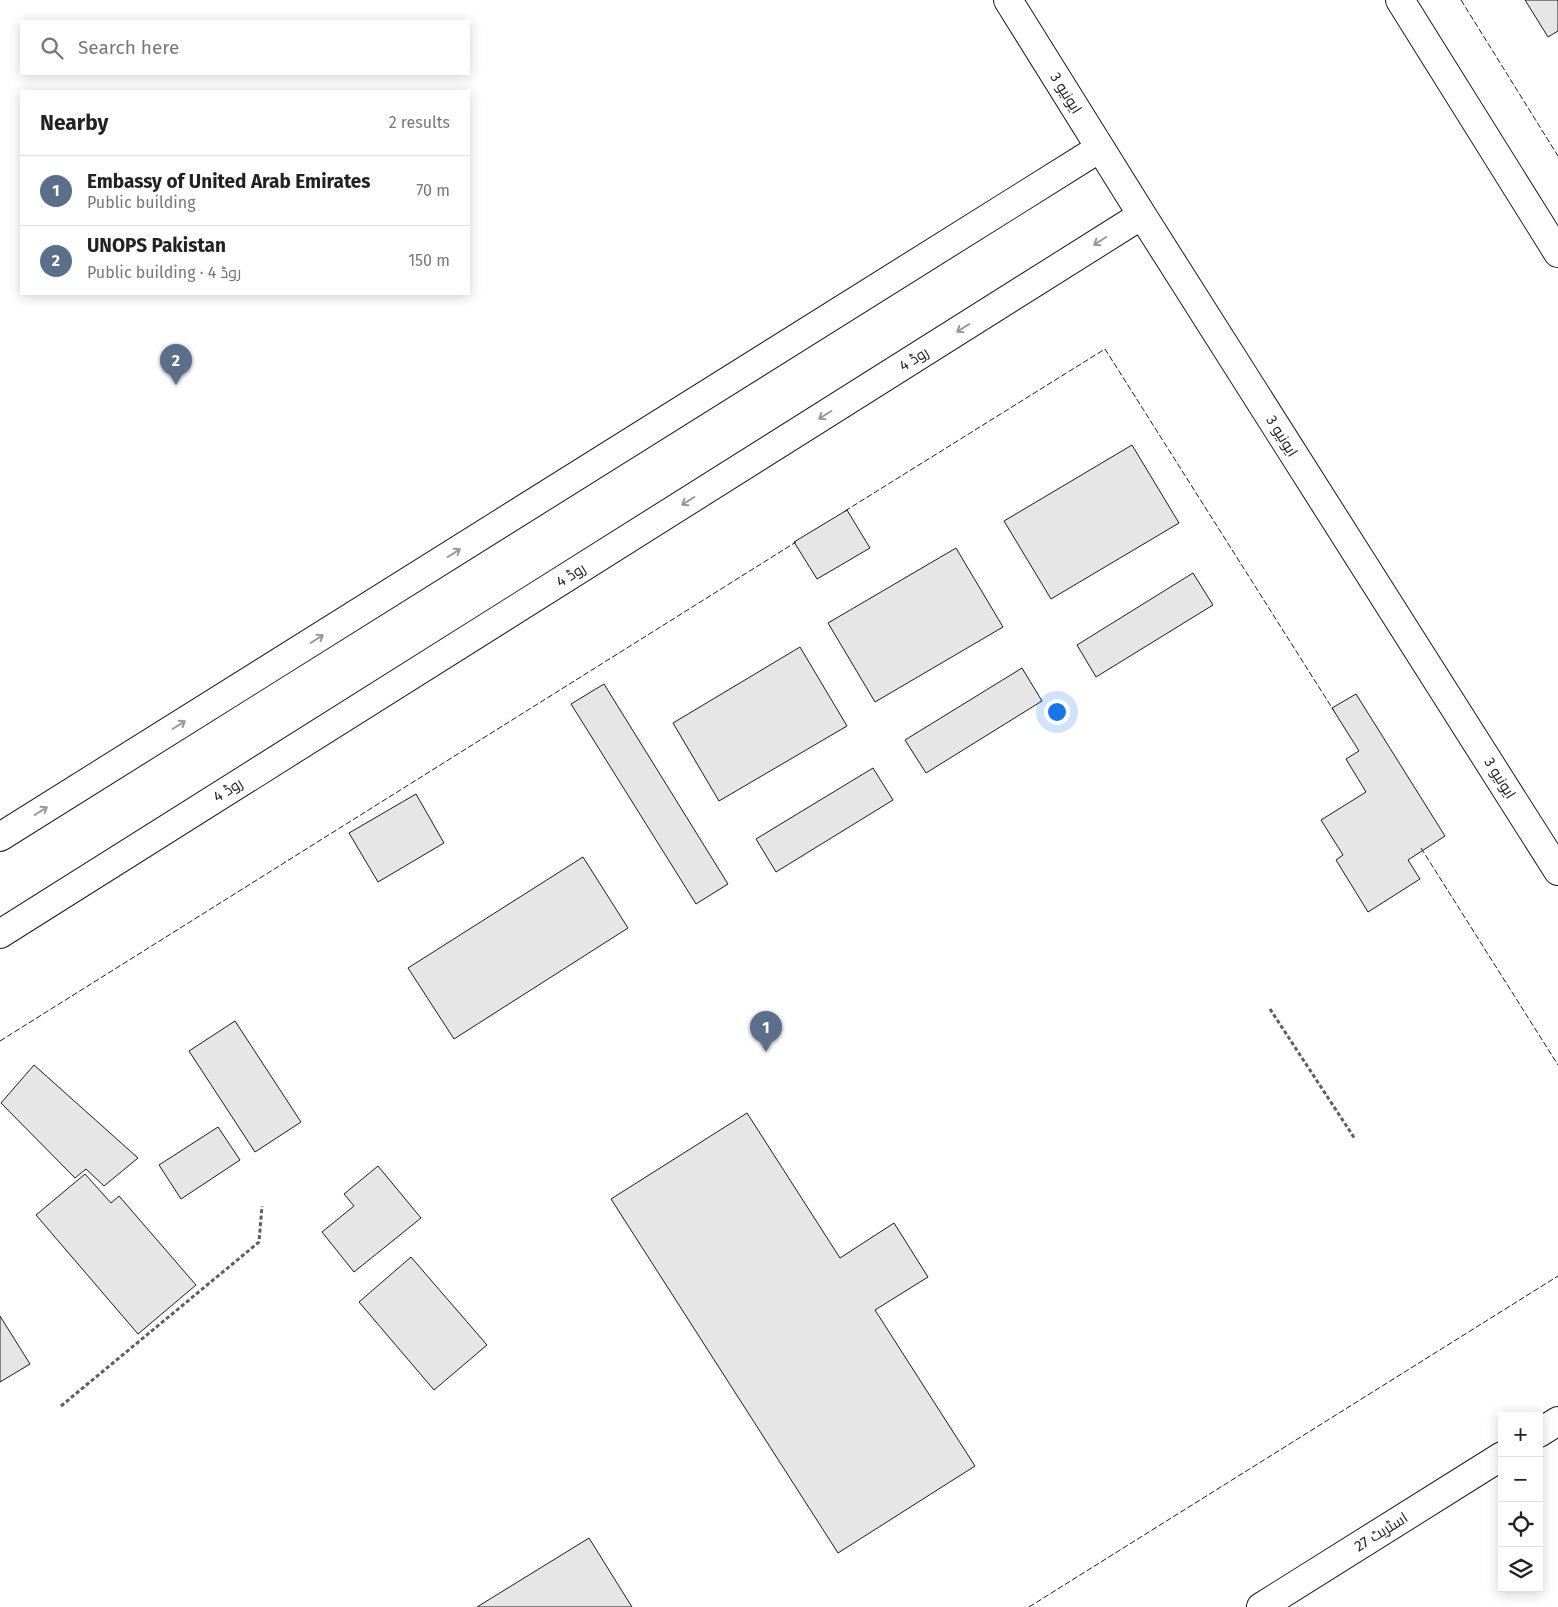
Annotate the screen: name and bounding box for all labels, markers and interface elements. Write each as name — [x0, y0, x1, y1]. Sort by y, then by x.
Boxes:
search box — [20, 20, 470, 75]
icon: search — [38, 34, 66, 62]
text: Search here — [78, 36, 179, 59]
street label: ایونیو 3 — [1046, 69, 1086, 117]
text: Nearby — [40, 110, 108, 136]
text: 2 results — [389, 113, 450, 132]
text: Embassy of United Arab Emirates — [87, 170, 371, 193]
text: 1 — [52, 181, 60, 200]
text: 70 m — [416, 181, 450, 200]
text: Public building — [87, 193, 195, 212]
text: UNOPS Pakistan — [87, 234, 226, 257]
one-way arrow — [1094, 237, 1108, 247]
text: 2 — [52, 251, 60, 270]
text: 150 m — [408, 251, 450, 270]
text: Public building · روڈ 4 — [87, 263, 241, 282]
one-way arrow — [956, 323, 970, 333]
street label: روڈ 4 — [896, 343, 932, 375]
pin: 2 — [160, 344, 192, 385]
one-way arrow — [819, 410, 833, 420]
street label: ایونیو 3 — [1262, 412, 1302, 460]
one-way arrow — [681, 496, 695, 506]
one-way arrow — [447, 547, 461, 557]
street label: روڈ 4 — [553, 559, 589, 591]
one-way arrow — [309, 634, 323, 644]
your location — [1044, 699, 1070, 725]
one-way arrow — [172, 720, 186, 730]
street label: ایونیو 3 — [1480, 754, 1520, 802]
street label: روڈ 4 — [210, 774, 246, 806]
one-way arrow — [34, 806, 48, 816]
pin: 1 — [750, 1011, 782, 1052]
map controls — [1498, 1412, 1543, 1592]
button: + — [1498, 1412, 1543, 1457]
button: − — [1498, 1457, 1543, 1502]
button: locate — [1498, 1502, 1543, 1547]
street label: اسٹریٹ 27 — [1351, 1509, 1411, 1555]
button: layers — [1498, 1547, 1543, 1592]

